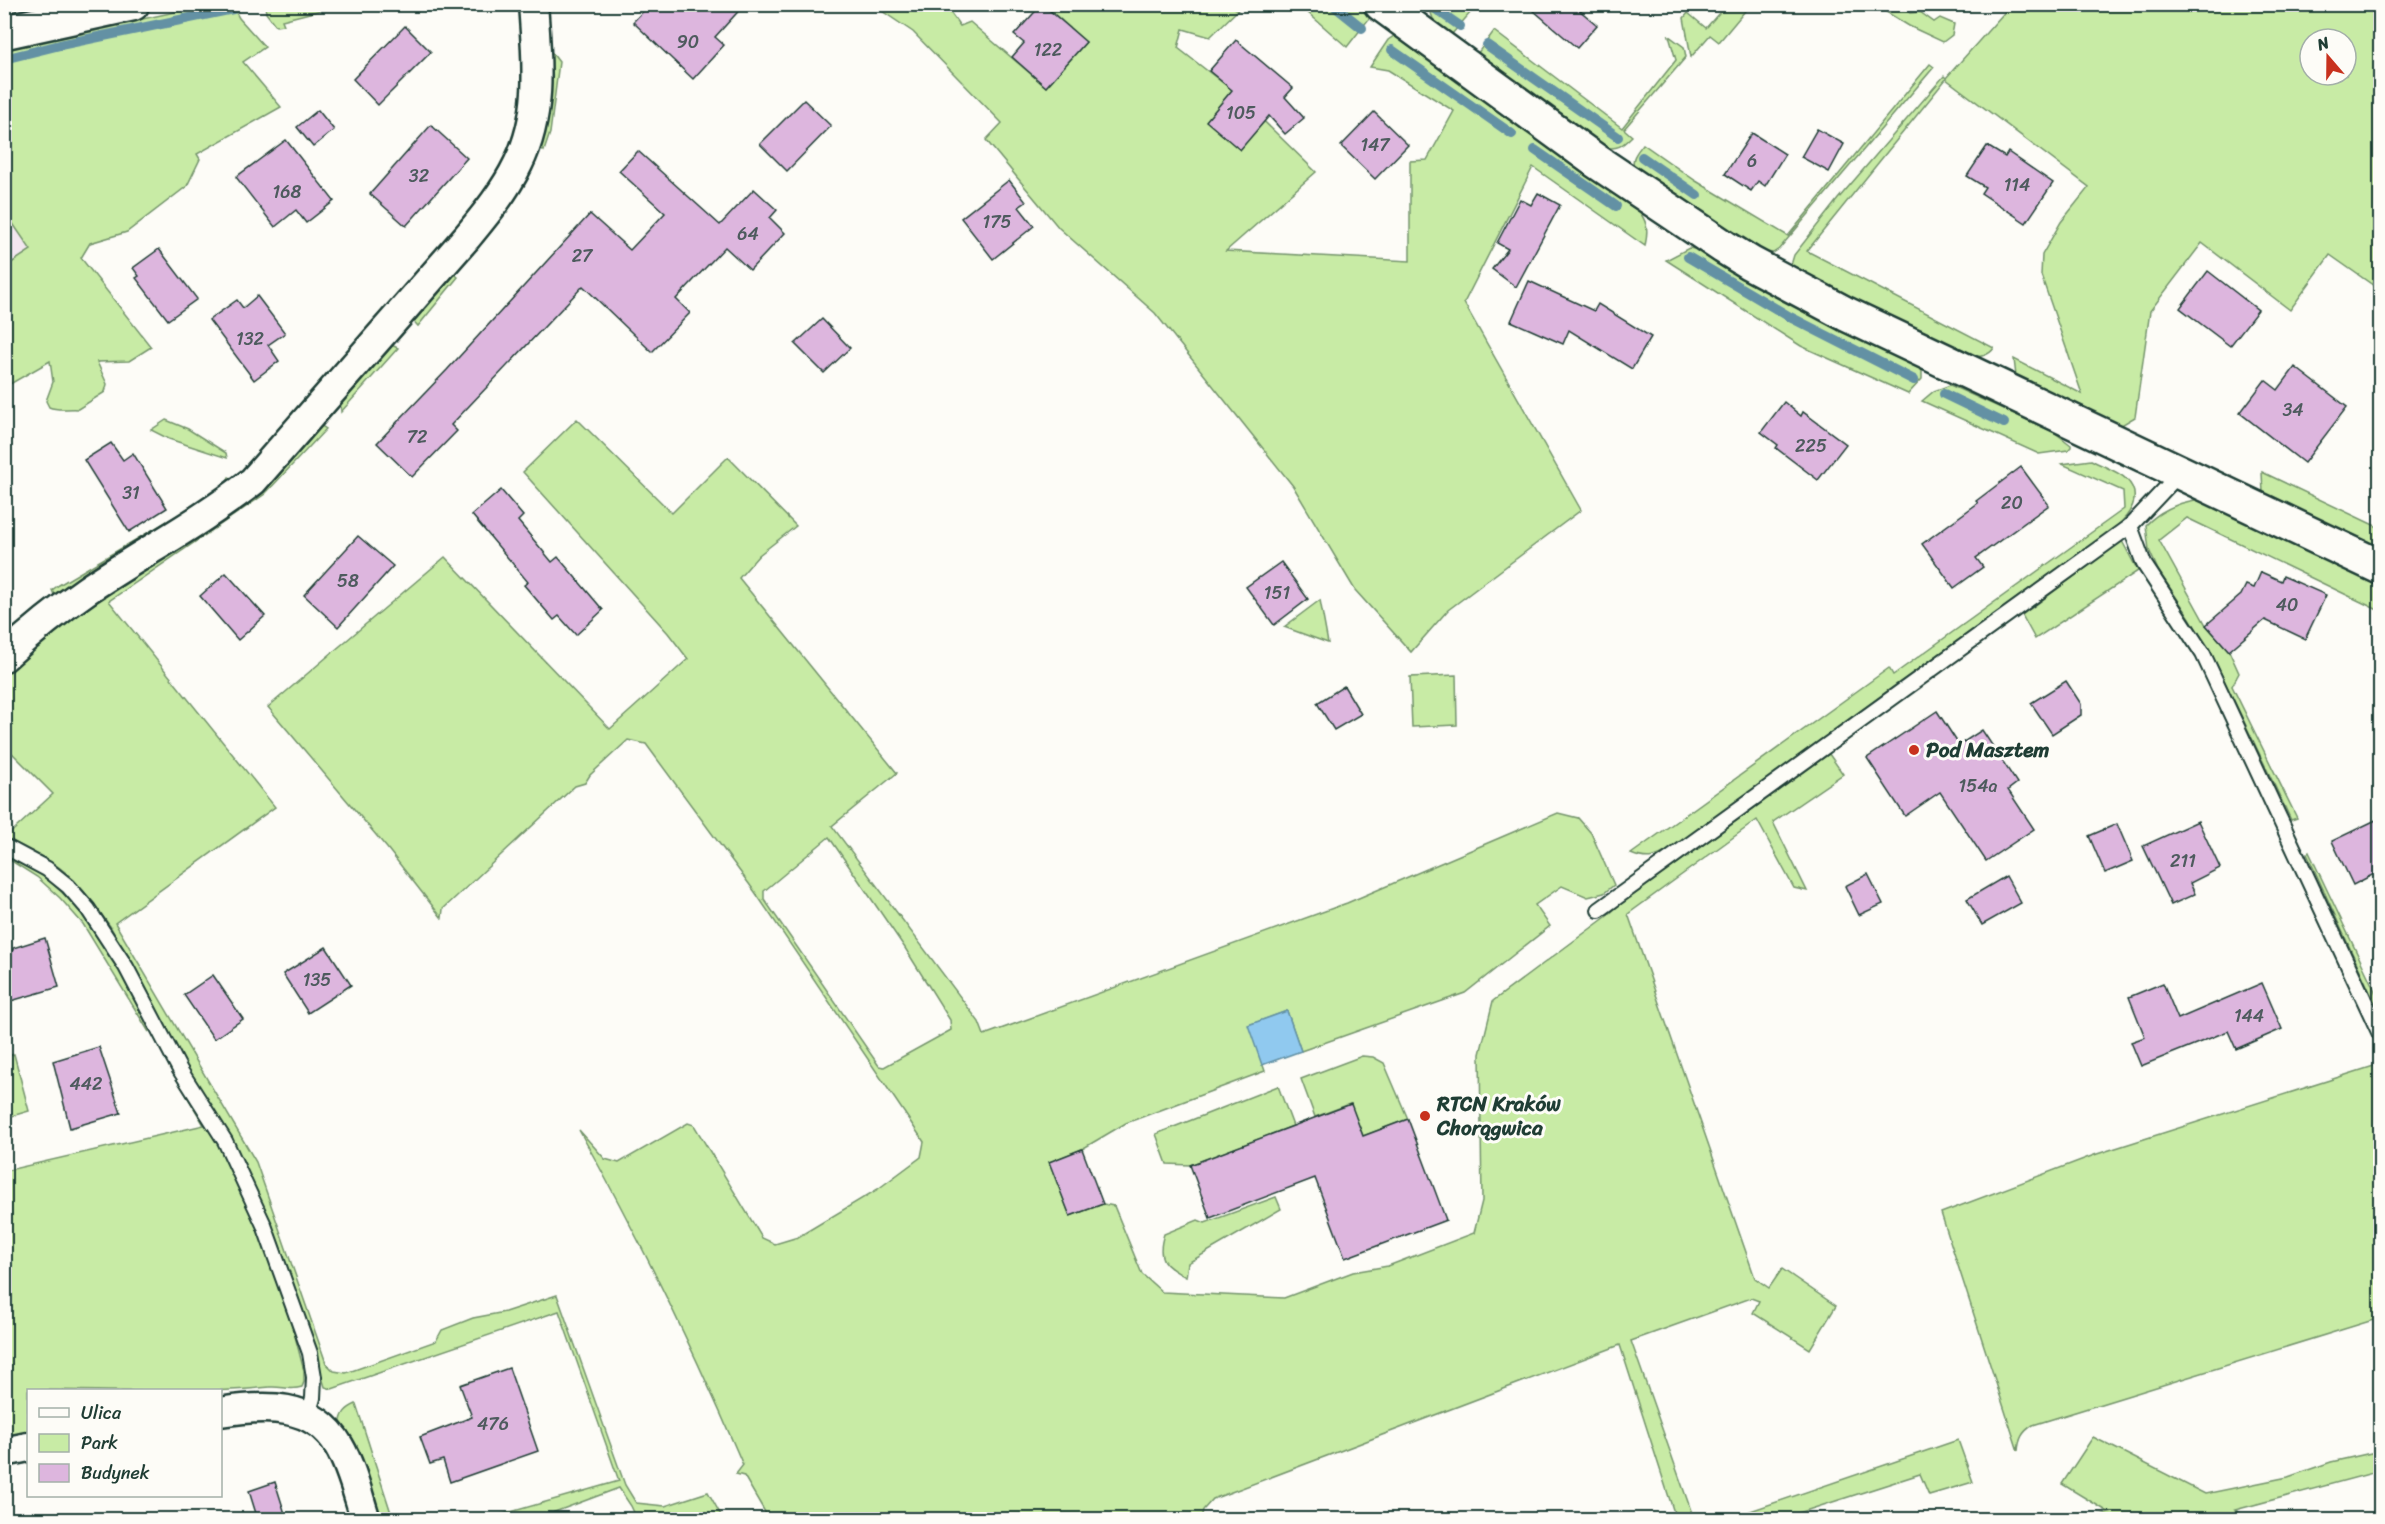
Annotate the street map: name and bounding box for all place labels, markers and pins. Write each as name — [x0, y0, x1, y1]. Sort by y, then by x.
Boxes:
place label: Pod Masztem — [1926, 731, 2050, 769]
marker: Pod Masztem — [1907, 743, 1921, 757]
place label: RTCN Kraków Chorągwica — [1436, 1085, 1561, 1147]
marker: RTCN Kraków Chorągwica — [1418, 1109, 1432, 1123]

